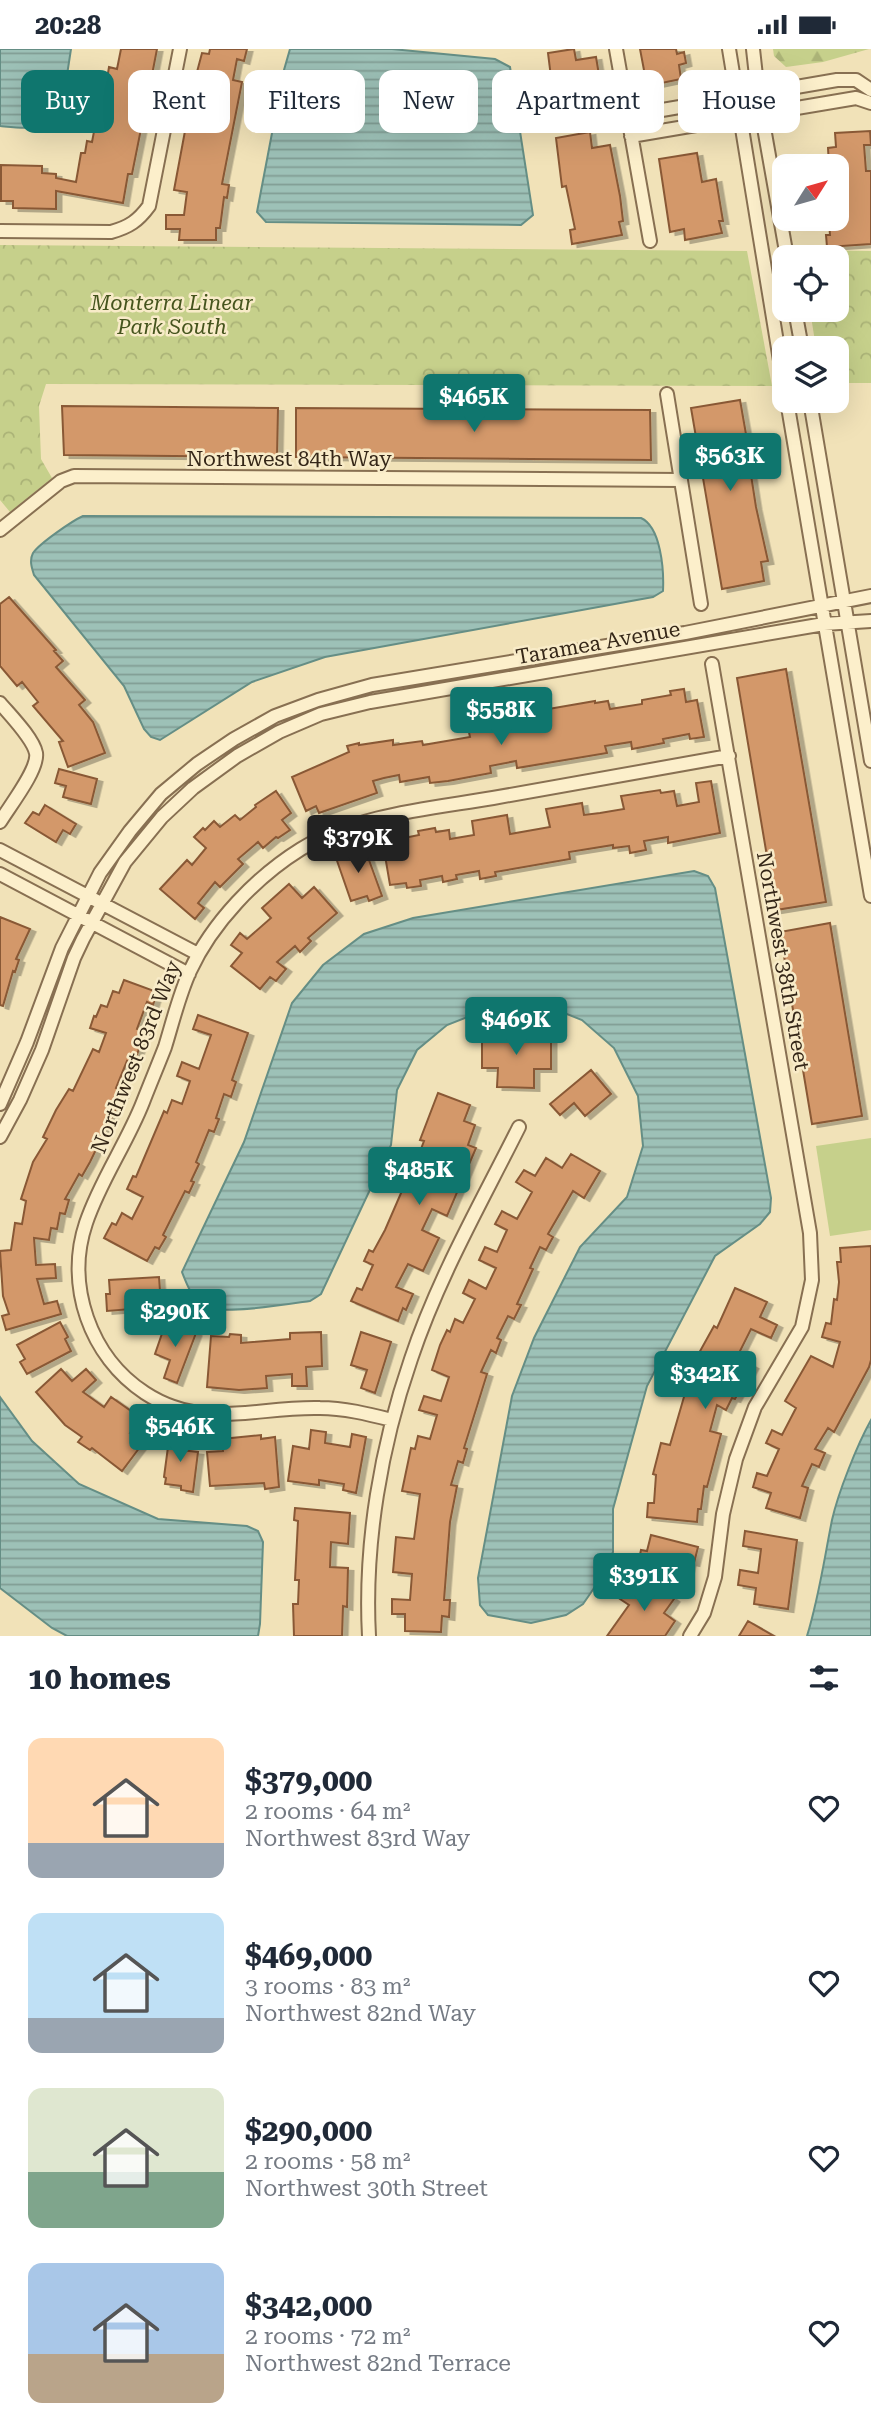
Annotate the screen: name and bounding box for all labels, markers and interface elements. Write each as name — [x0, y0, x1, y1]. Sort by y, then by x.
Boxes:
text: 20:28 — [35, 10, 101, 40]
chip: Buy — [21, 70, 114, 133]
chip: Rent — [128, 70, 230, 133]
chip: Filters — [244, 70, 365, 133]
chip: New — [379, 70, 478, 133]
chip: Apartment — [492, 70, 664, 133]
chip: House — [678, 70, 800, 133]
north arrow — [772, 154, 849, 231]
map controls — [772, 154, 849, 413]
button: locate — [772, 245, 849, 322]
park label: Monterra Linear Park South — [90, 291, 253, 339]
button: layers — [772, 336, 849, 413]
pin: $465K — [425, 375, 523, 434]
text: $465K — [439, 383, 509, 410]
pin: $563K — [681, 433, 779, 493]
text: $563K — [695, 442, 765, 469]
street label: Northwest 84th Way — [186, 447, 392, 471]
street label: Taramea Avenue — [514, 617, 682, 669]
pin: $558K — [452, 687, 550, 747]
text: $558K — [466, 696, 536, 723]
pin: $379K — [309, 815, 407, 875]
text: $379K — [323, 824, 393, 851]
street label: Northwest 38th Street — [752, 850, 814, 1072]
street label: Northwest 83rd Way — [86, 957, 186, 1157]
pin: $469K — [467, 997, 565, 1057]
text: $469K — [481, 1006, 551, 1033]
pin: $485K — [370, 1147, 468, 1207]
text: $485K — [384, 1156, 454, 1183]
pin: $290K — [126, 1289, 224, 1349]
text: $290K — [140, 1298, 210, 1325]
pin: $342K — [656, 1351, 754, 1411]
text: $342K — [670, 1360, 740, 1387]
pin: $546K — [131, 1405, 229, 1464]
text: $546K — [145, 1413, 215, 1440]
pin: $391K — [595, 1553, 693, 1613]
text: $391K — [609, 1562, 679, 1589]
icon: filters — [805, 1659, 843, 1697]
text: 10 homes — [28, 1661, 171, 1696]
text: $379,000 — [245, 1763, 372, 1798]
icon: home — [84, 1766, 168, 1850]
icon: heart — [805, 1789, 843, 1827]
text: 2 rooms · 64 m² — [245, 1798, 411, 1825]
text: Northwest 83rd Way — [245, 1825, 470, 1852]
text: $469,000 — [245, 1938, 372, 1973]
icon: home — [84, 1941, 168, 2025]
icon: heart — [805, 1964, 843, 2002]
text: 3 rooms · 83 m² — [245, 1973, 411, 2000]
text: Northwest 82nd Way — [245, 2000, 476, 2027]
text: $290,000 — [245, 2113, 372, 2148]
icon: home — [84, 2116, 168, 2200]
icon: heart — [805, 2139, 843, 2177]
text: 2 rooms · 58 m² — [245, 2148, 411, 2175]
text: Northwest 30th Street — [245, 2175, 488, 2202]
text: $342,000 — [245, 2288, 372, 2323]
icon: home — [84, 2291, 168, 2375]
icon: heart — [805, 2314, 843, 2352]
text: 2 rooms · 72 m² — [245, 2323, 411, 2350]
text: Northwest 82nd Terrace — [245, 2350, 511, 2377]

